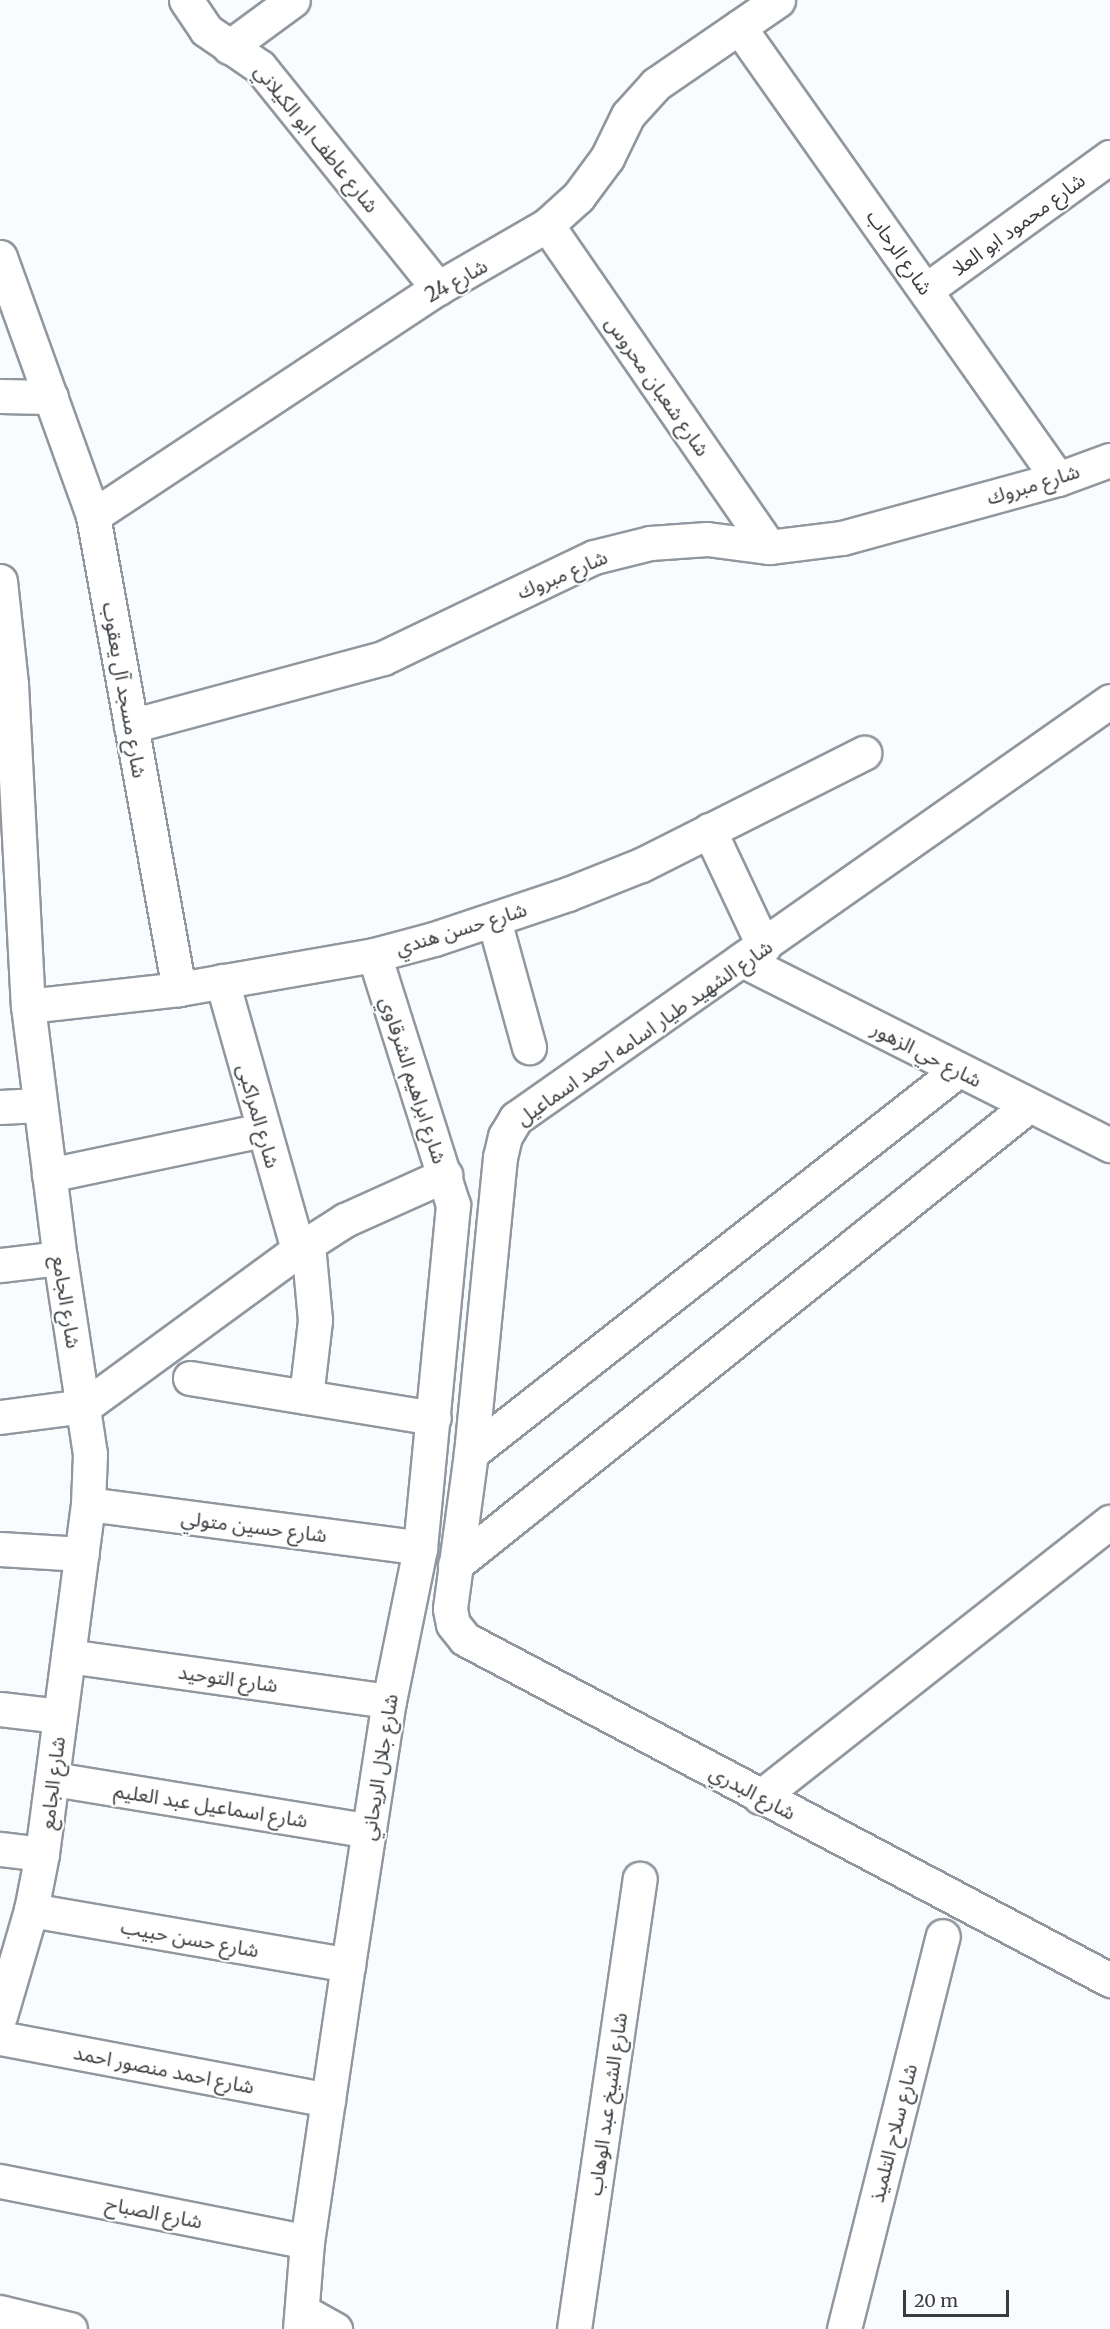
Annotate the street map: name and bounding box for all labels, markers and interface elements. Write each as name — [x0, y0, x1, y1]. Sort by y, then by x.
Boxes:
street label: شارع عاطف ابو الكيلاني — [250, 59, 384, 217]
street label: شارع محمود ابو العلا — [947, 168, 1089, 280]
street label: شارع الرحاب — [862, 205, 938, 299]
street label: شارع 24 — [421, 253, 491, 307]
street label: شارع شعبان محروس — [601, 311, 715, 461]
street label: شارع مبروك — [984, 459, 1082, 509]
street label: شارع مبروك — [513, 544, 611, 604]
street label: شارع مسجد آل يعقوب — [98, 600, 152, 780]
street label: شارع حسن هندي — [392, 897, 530, 959]
street label: شارع الشهيد طيار اسامه احمد اسماعيل — [511, 934, 777, 1130]
street label: شارع ابراهيم الشرقاوي — [376, 993, 452, 1167]
street label: شارع حي الزهور — [868, 1016, 986, 1092]
street label: شارع المراكبى — [233, 1061, 285, 1171]
street label: شارع الجامع — [48, 1254, 86, 1350]
street label: شارع حسين متولي — [180, 1505, 328, 1547]
street label: شارع التوحيد — [177, 1659, 279, 1697]
street label: شارع جلال الريحاني — [356, 1692, 402, 1842]
street label: شارع الجامع — [34, 1735, 70, 1831]
street label: شارع البدري — [706, 1759, 800, 1825]
street label: شارع اسماعيل عبد العليم — [112, 1778, 310, 1832]
street label: شارع حسن حبيب — [119, 1914, 261, 1962]
street label: شارع الشيخ عبد الوهاب — [582, 2011, 632, 2197]
street label: شارع احمد منصور احمد — [71, 2040, 257, 2098]
street label: شارع سلاح التلميذ — [864, 2061, 922, 2205]
street label: شارع الصباح — [104, 2191, 204, 2233]
scale bar — [906, 2278, 1012, 2316]
text: 20 m — [914, 2289, 958, 2312]

